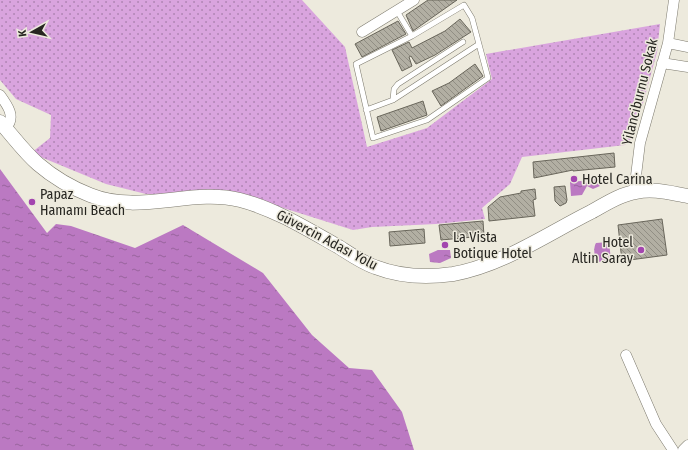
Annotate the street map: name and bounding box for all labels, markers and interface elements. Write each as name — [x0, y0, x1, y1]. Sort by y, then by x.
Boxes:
north arrow — [12, 12, 52, 52]
text: K — [16, 29, 29, 37]
street label: Yilanciburnu Sokak — [619, 36, 662, 147]
place label: Hotel Carina — [582, 171, 653, 188]
marker: Hotel Carina — [569, 174, 579, 184]
place label: Papaz Hamamı Beach — [40, 186, 125, 219]
marker: Papaz Hamamı Beach — [27, 197, 37, 207]
street label: Güvercin Adası Yolu — [274, 206, 380, 274]
place label: La Vista Botique Hotel — [453, 229, 532, 262]
place label: Hotel Altin Saray — [572, 234, 634, 267]
marker: La Vista Botique Hotel — [440, 240, 450, 250]
marker: Hotel Altin Saray — [636, 245, 646, 255]

